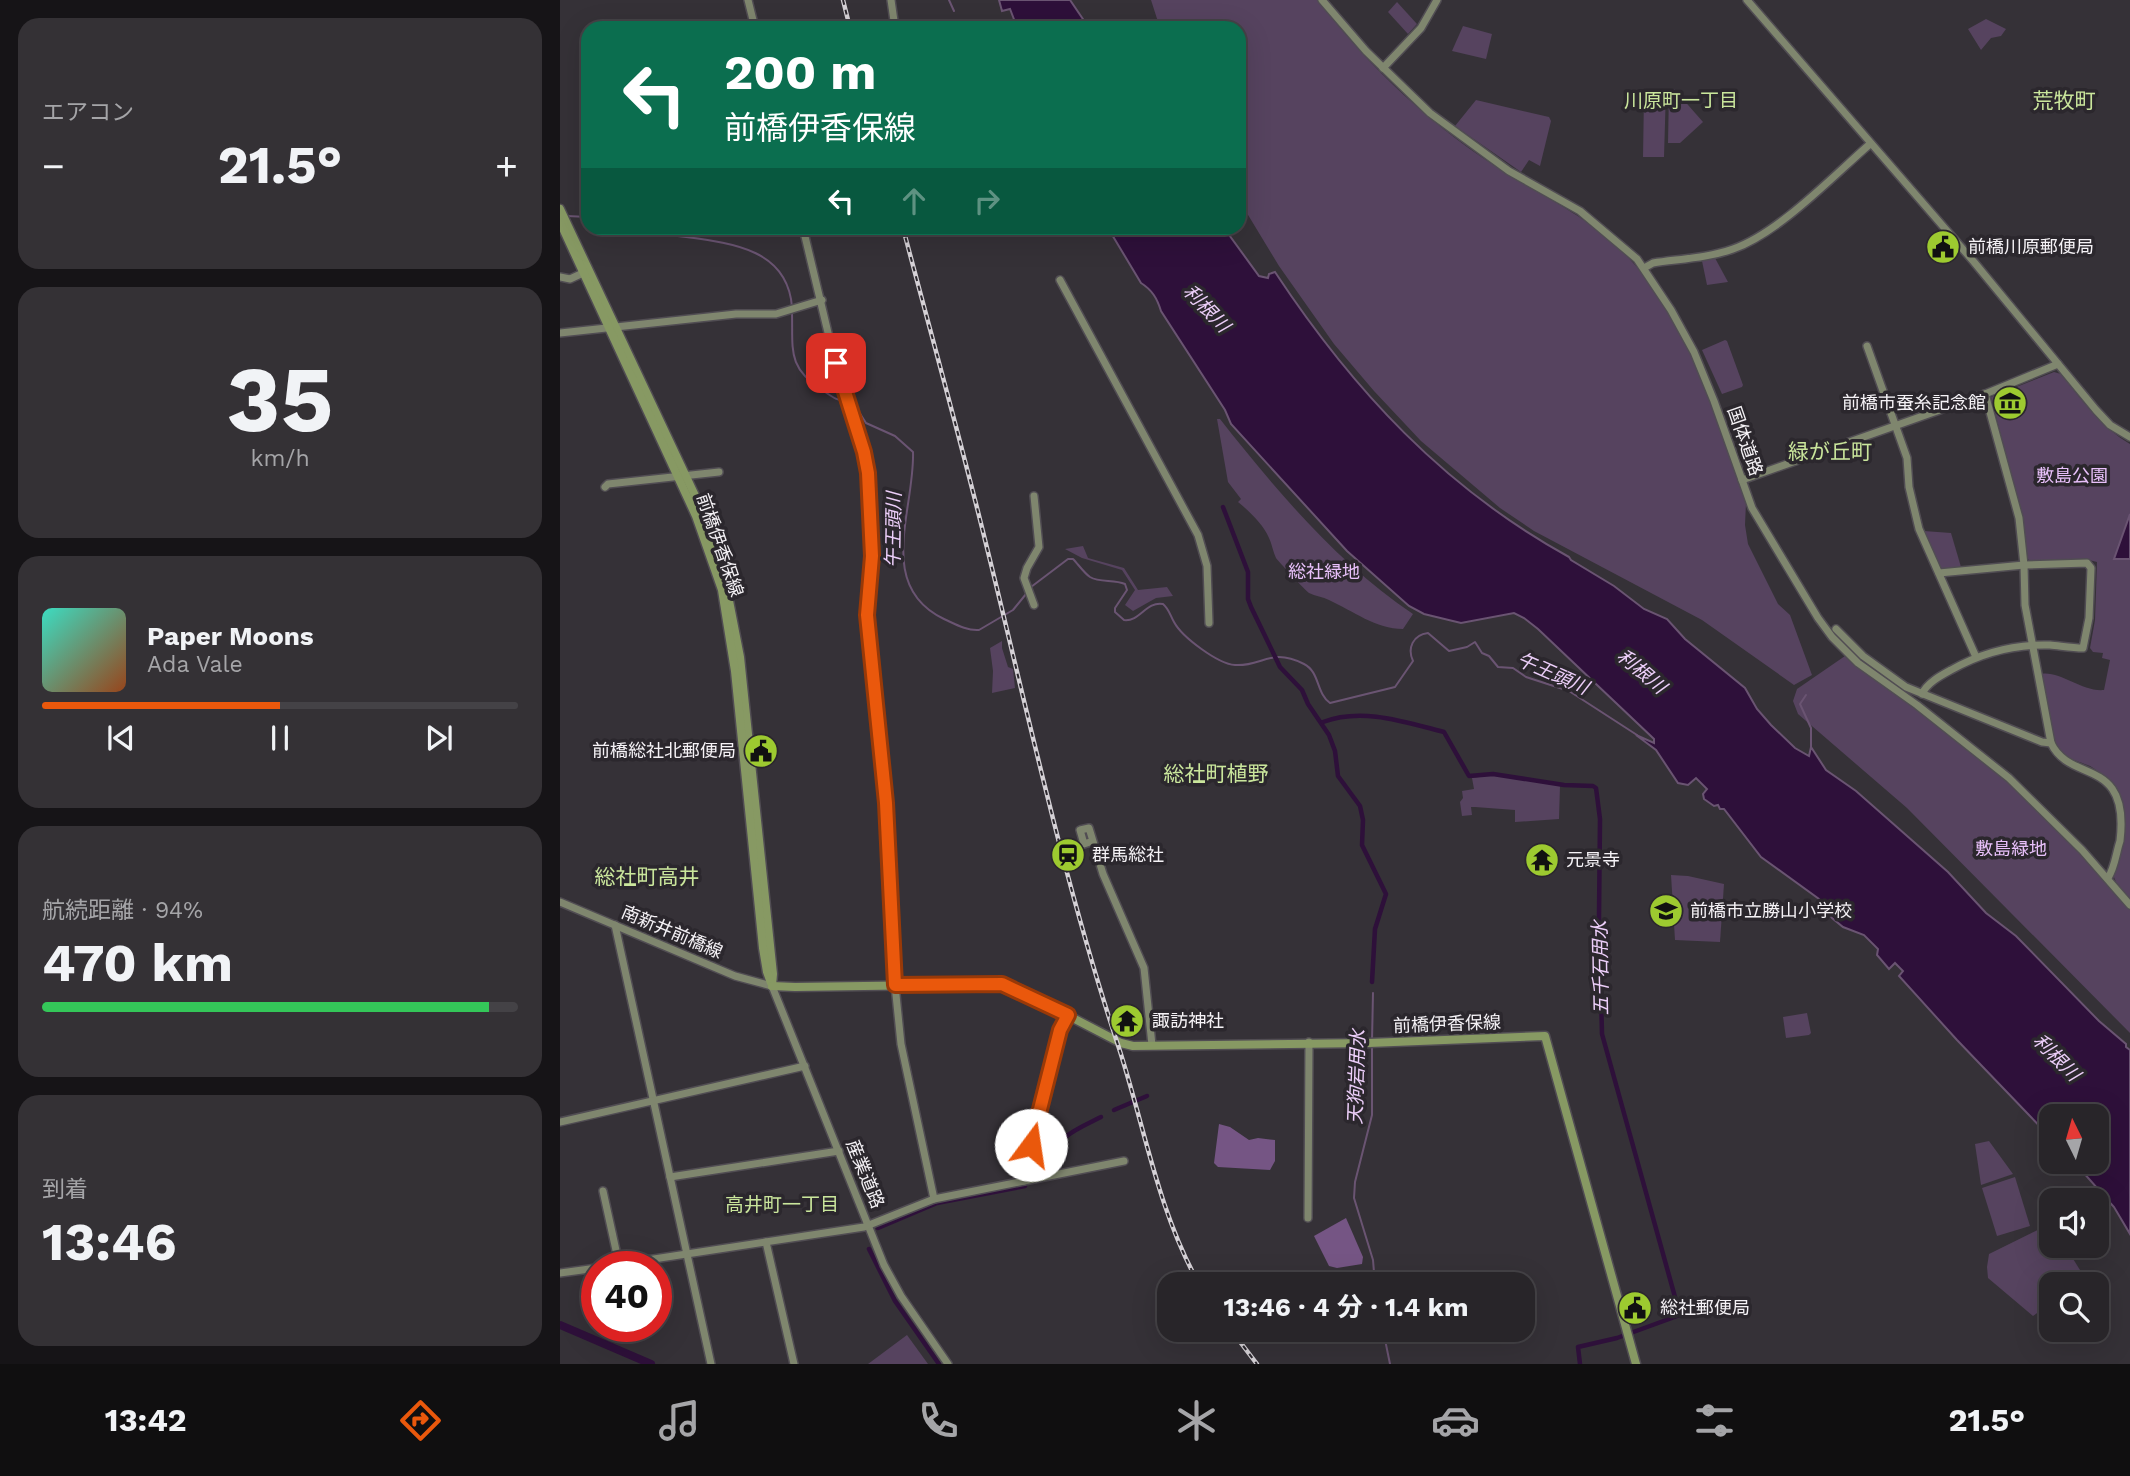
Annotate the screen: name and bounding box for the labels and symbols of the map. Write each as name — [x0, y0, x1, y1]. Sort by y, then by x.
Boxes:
district label: 荒牧町 — [2033, 88, 2096, 113]
district label: 川原町一丁目 — [1624, 89, 1738, 112]
public building icon: 前橋川原郵便局 — [1924, 228, 1962, 266]
place label: 前橋川原郵便局 — [1968, 236, 2094, 257]
water label: 利根川 — [1179, 280, 1236, 338]
pin — [806, 333, 866, 393]
museum icon: 前橋市蚕糸記念館 — [1991, 384, 2029, 422]
place label: 前橋市蚕糸記念館 — [1842, 392, 1986, 413]
street label: 国体道路 — [1724, 403, 1767, 478]
district label: 緑が丘町 — [1788, 439, 1872, 464]
park label: 敷島公園 — [2036, 465, 2108, 486]
street label: 前橋伊香保線 — [693, 490, 748, 599]
water label: 午王頭川 — [881, 490, 906, 568]
park label: 総社緑地 — [1288, 561, 1360, 582]
water label: 利根川 — [1612, 644, 1672, 700]
water label: 午王頭川 — [1513, 647, 1594, 700]
public building icon: 前橋総社北郵便局 — [742, 732, 780, 770]
place label: 前橋総社北郵便局 — [592, 740, 736, 761]
district label: 総社町植野 — [1164, 761, 1269, 786]
station icon: 群馬総社 — [1049, 836, 1087, 874]
park label: 敷島緑地 — [1975, 838, 2047, 859]
temple icon: 元景寺 — [1523, 841, 1561, 879]
place label: 群馬総社 — [1092, 844, 1164, 865]
place label: 元景寺 — [1566, 849, 1620, 870]
district label: 総社町高井 — [595, 864, 700, 889]
school or university icon: 前橋市立勝山小学校 — [1647, 892, 1685, 930]
place label: 前橋市立勝山小学校 — [1690, 900, 1852, 921]
street label: 南新井前橋線 — [618, 901, 726, 962]
water label: 五千石用水 — [1588, 918, 1613, 1016]
temple icon: 諏訪神社 — [1108, 1002, 1146, 1040]
place label: 諏訪神社 — [1152, 1010, 1224, 1031]
street label: 前橋伊香保線 — [1393, 1011, 1501, 1036]
water label: 天狗岩用水 — [1343, 1027, 1370, 1125]
water label: 利根川 — [2028, 1029, 2086, 1087]
north arrow — [2039, 1104, 2109, 1174]
position arrow — [994, 1108, 1068, 1182]
street label: 産業道路 — [842, 1137, 889, 1211]
district label: 高井町一丁目 — [725, 1193, 839, 1216]
speed limit sign: 40 — [581, 1251, 672, 1342]
public building icon: 総社郵便局 — [1616, 1289, 1654, 1327]
place label: 総社郵便局 — [1660, 1297, 1750, 1318]

